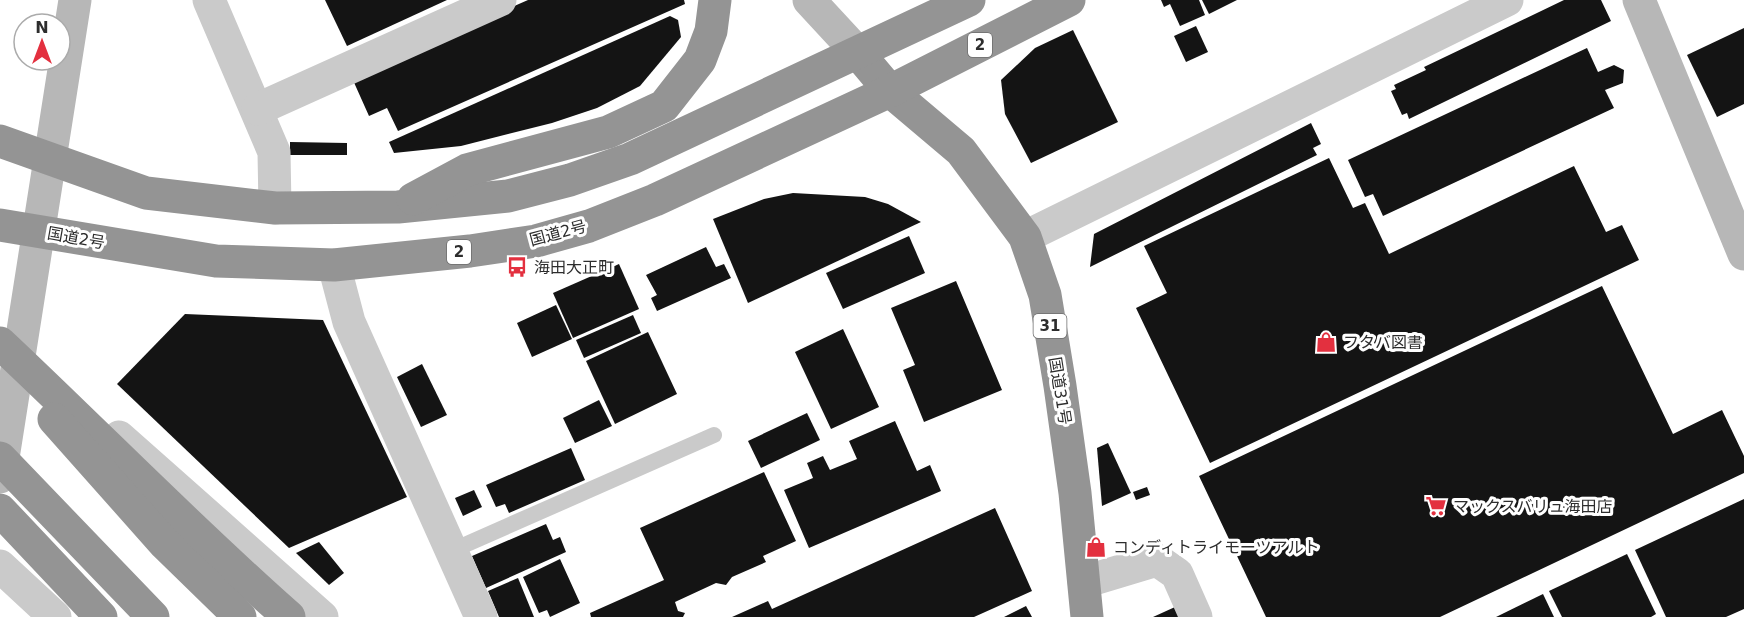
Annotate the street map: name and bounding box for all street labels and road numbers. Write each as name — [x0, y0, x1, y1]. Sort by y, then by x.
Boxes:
road number: 2 — [968, 33, 992, 57]
street label: 国道2号 — [527, 216, 589, 250]
street label: 国道2号 — [46, 224, 106, 252]
road number: 2 — [447, 240, 471, 264]
road number: 31 — [1034, 314, 1066, 338]
street label: 国道31号 — [1045, 356, 1075, 426]

